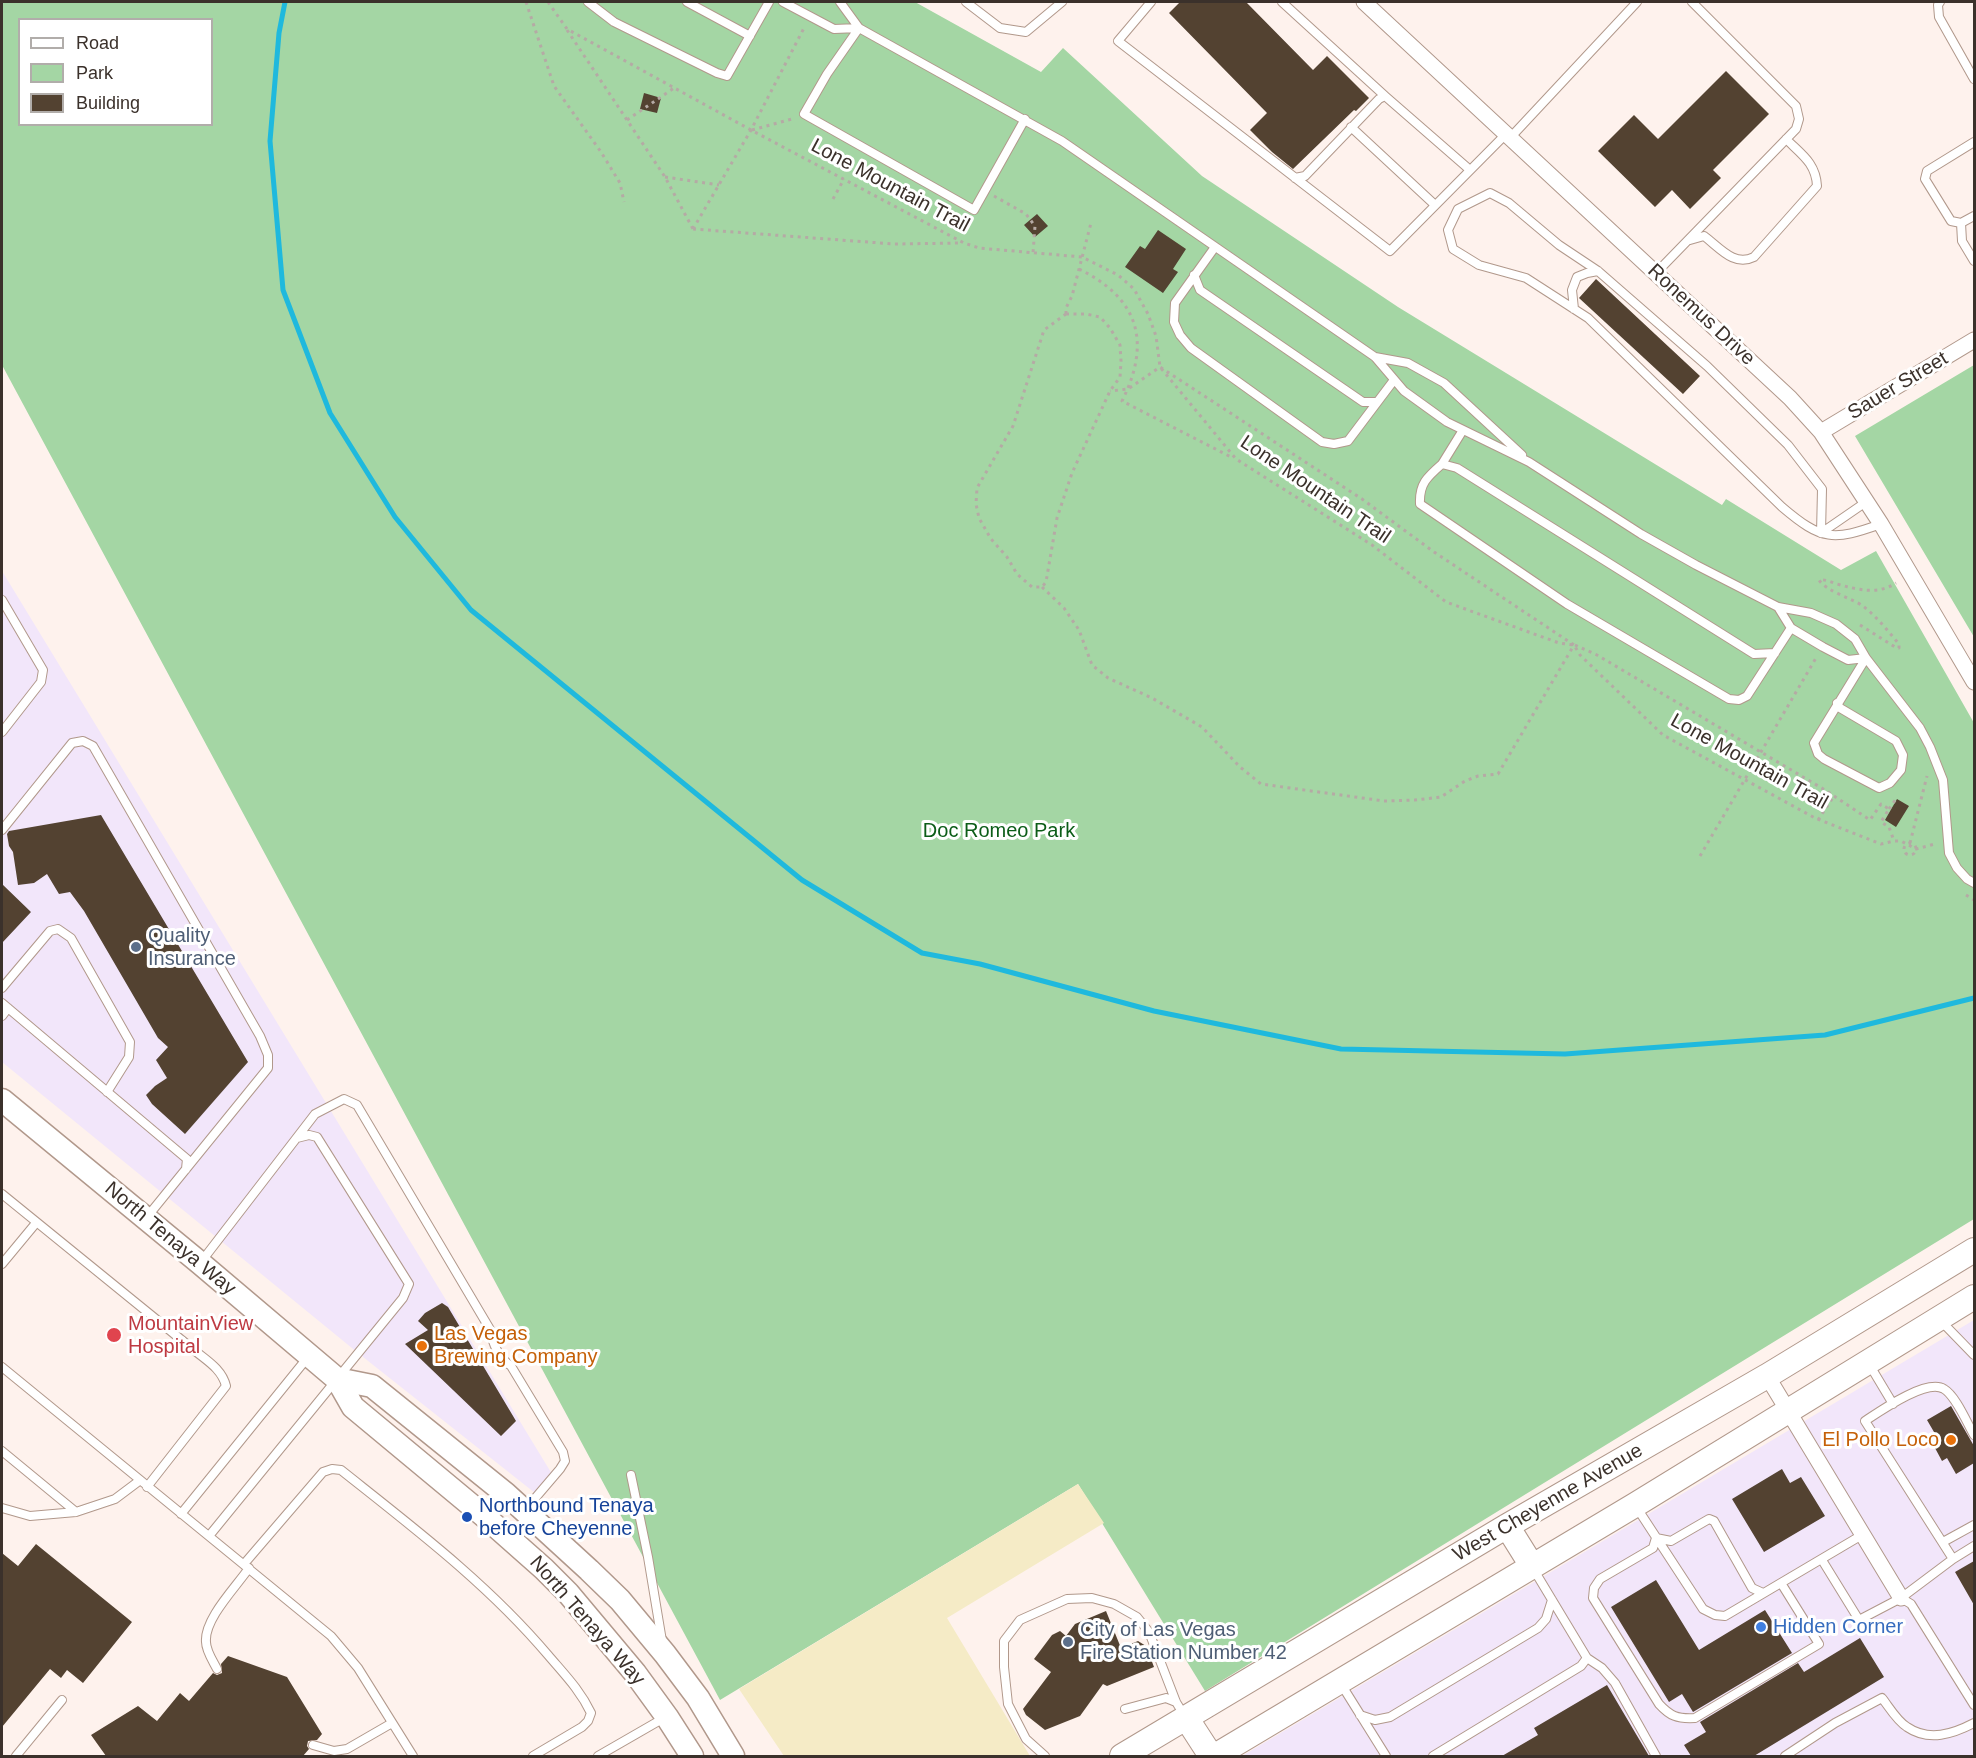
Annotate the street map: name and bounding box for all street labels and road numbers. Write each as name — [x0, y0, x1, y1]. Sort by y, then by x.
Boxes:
street label: Lone Mountain Trail — [807, 134, 973, 238]
street label: Ronemus Drive — [1642, 259, 1760, 371]
street label: Sauer Street — [1844, 347, 1952, 425]
street label: Lone Mountain Trail — [1235, 431, 1395, 549]
street label: Lone Mountain Trail — [1666, 709, 1832, 815]
street label: North Tenaya Way — [100, 1177, 240, 1301]
street label: West Cheyenne Avenue — [1449, 1439, 1647, 1567]
street label: North Tenaya Way — [524, 1551, 650, 1691]

